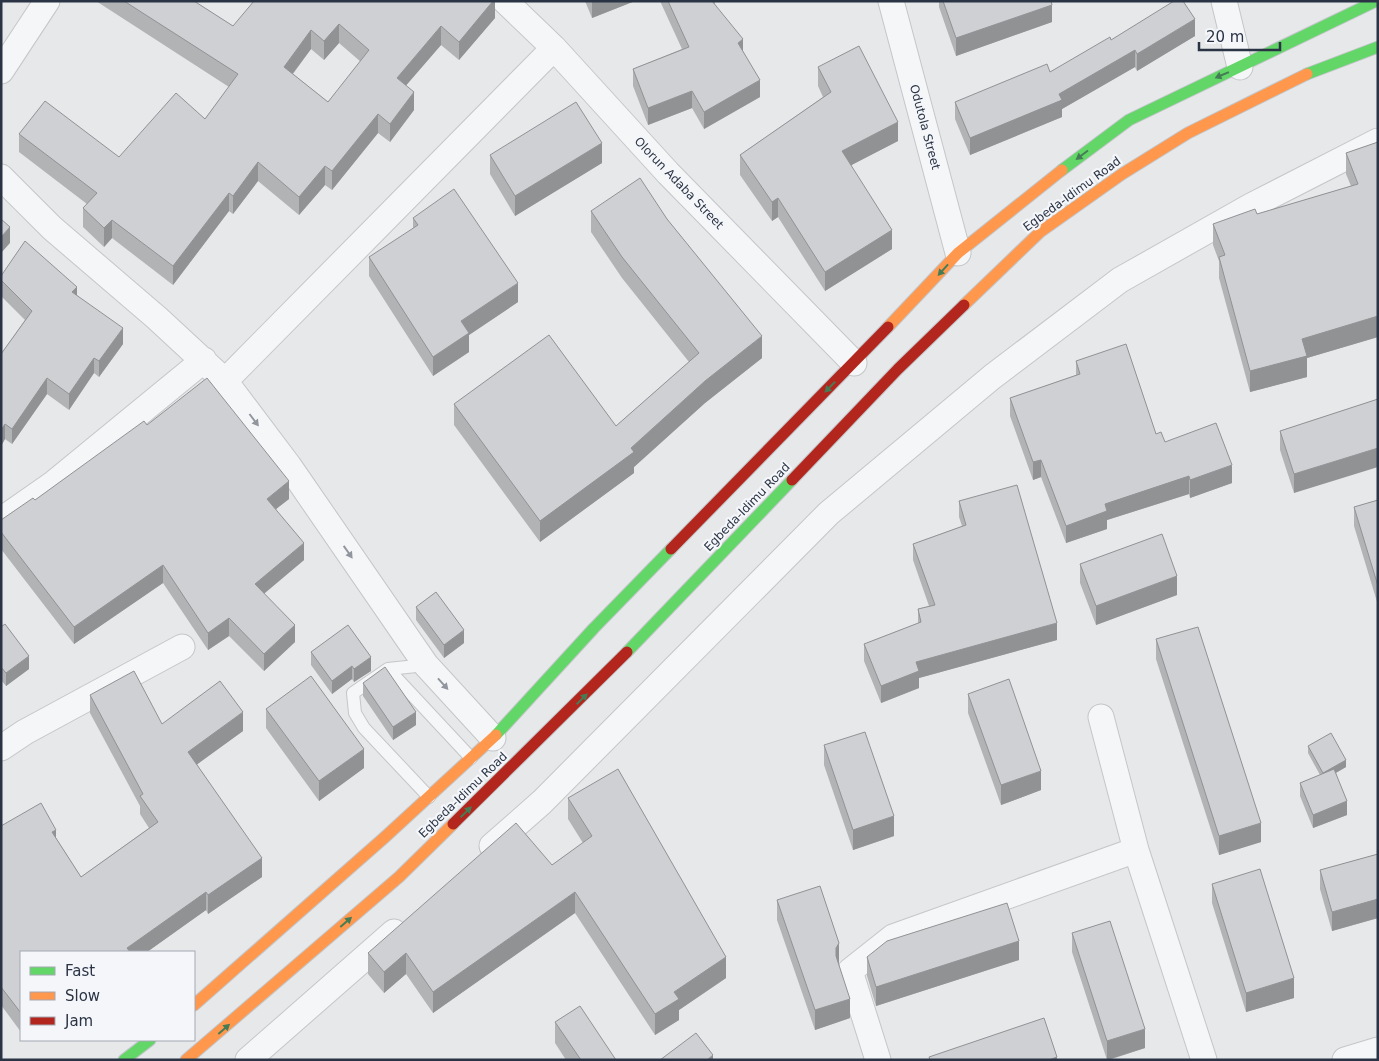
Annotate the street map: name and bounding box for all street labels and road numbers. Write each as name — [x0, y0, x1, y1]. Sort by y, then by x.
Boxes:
street label: Odutola Street — [907, 83, 943, 171]
street label: Olorun Adaba Street — [631, 134, 727, 232]
street label: Egbeda-Idimu Road — [1020, 154, 1124, 234]
street label: Egbeda-Idimu Road — [701, 460, 793, 554]
street label: Egbeda-Idimu Road — [416, 749, 510, 841]

